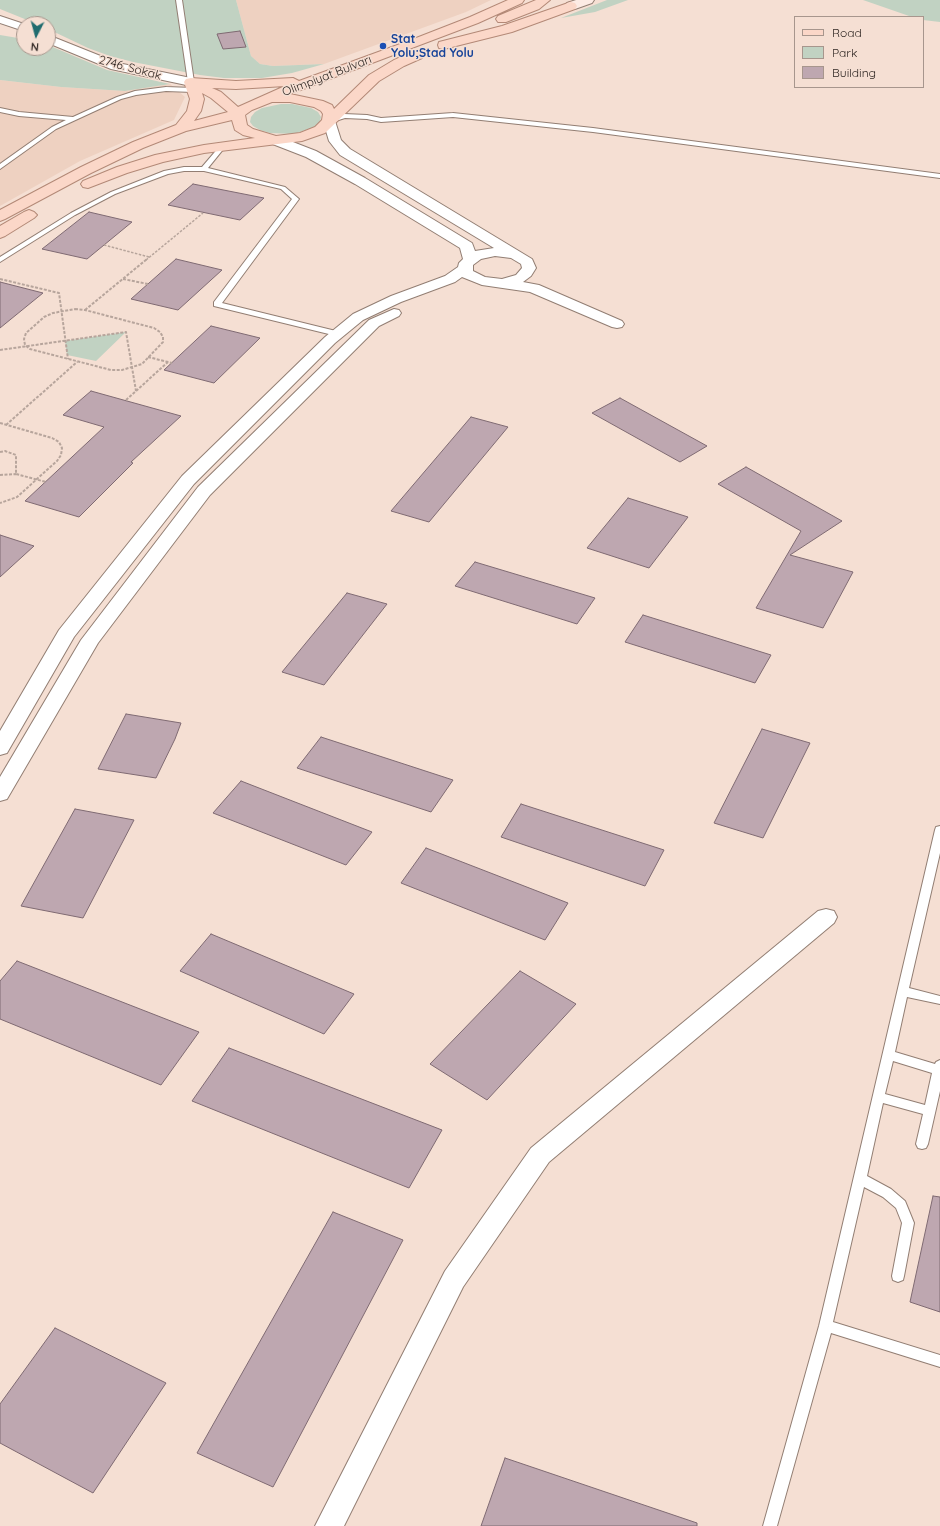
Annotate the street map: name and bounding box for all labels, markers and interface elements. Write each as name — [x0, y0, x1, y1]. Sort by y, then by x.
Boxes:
north arrow — [16, 16, 56, 56]
legend — [794, 16, 924, 88]
text: Road — [832, 25, 862, 40]
place label: Stat Yolu;Stad Yolu — [391, 32, 474, 60]
text: N — [30, 40, 40, 54]
marker: Stat Yolu;Stad Yolu — [378, 41, 388, 51]
text: Park — [832, 45, 857, 60]
street label: Olimpiyat Bulvarı — [280, 52, 374, 100]
street label: 2746. Sokak — [97, 53, 163, 83]
text: Building — [832, 65, 876, 80]

